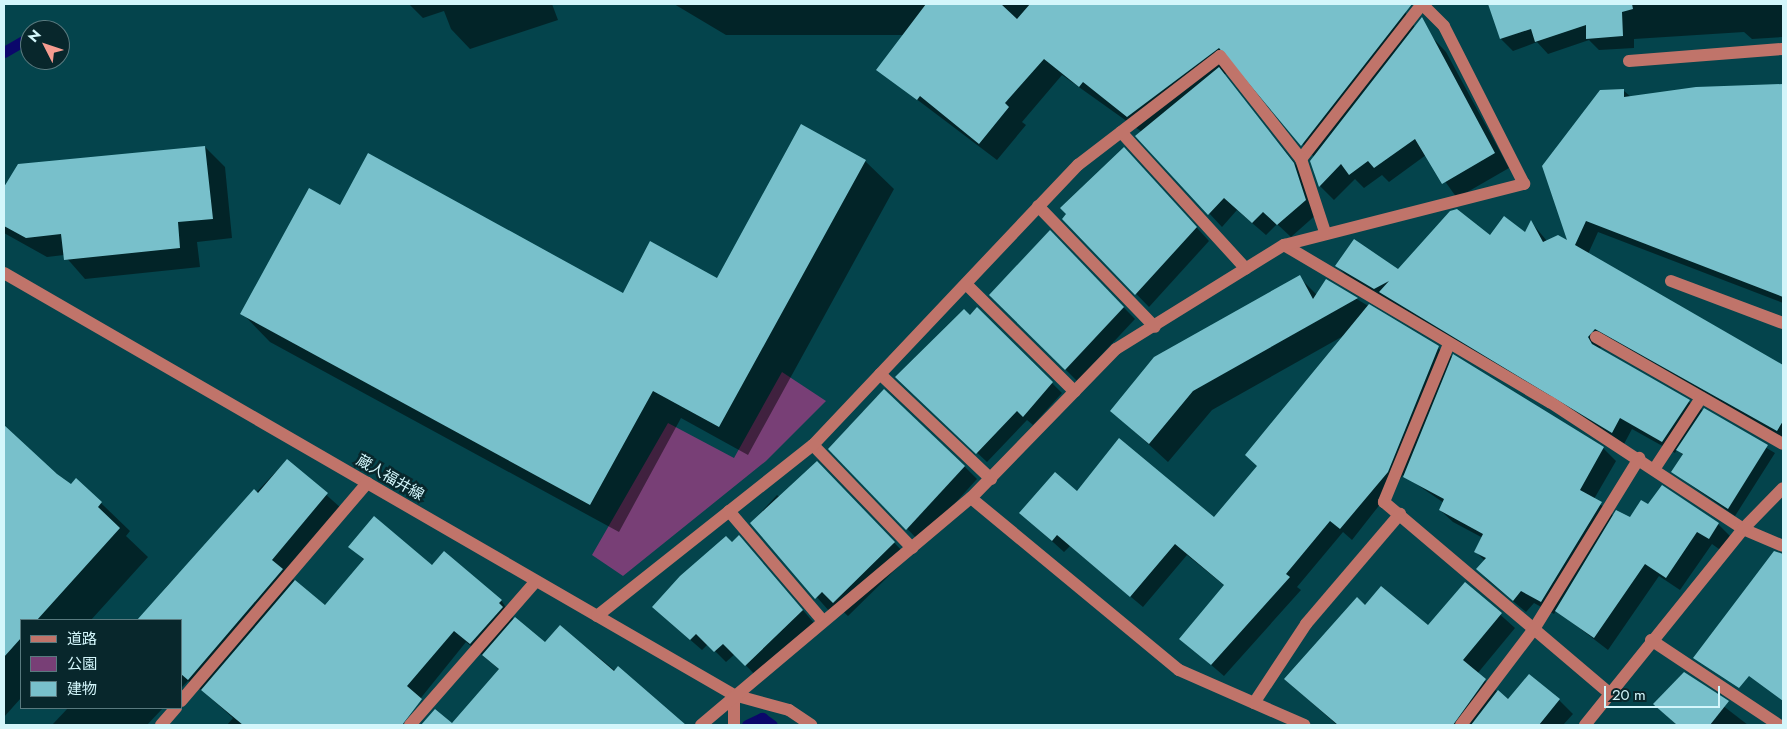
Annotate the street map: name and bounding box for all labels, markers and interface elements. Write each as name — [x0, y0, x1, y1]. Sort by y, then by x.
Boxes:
north arrow — [20, 20, 70, 70]
text: N — [23, 25, 46, 47]
street label: 蔵人福井線 — [353, 451, 427, 505]
legend — [20, 619, 182, 709]
text: 道路 — [67, 628, 97, 650]
text: 公園 — [67, 653, 97, 675]
scale bar — [1607, 676, 1723, 708]
text: 建物 — [67, 678, 97, 700]
text: 20 m — [1612, 684, 1646, 706]

